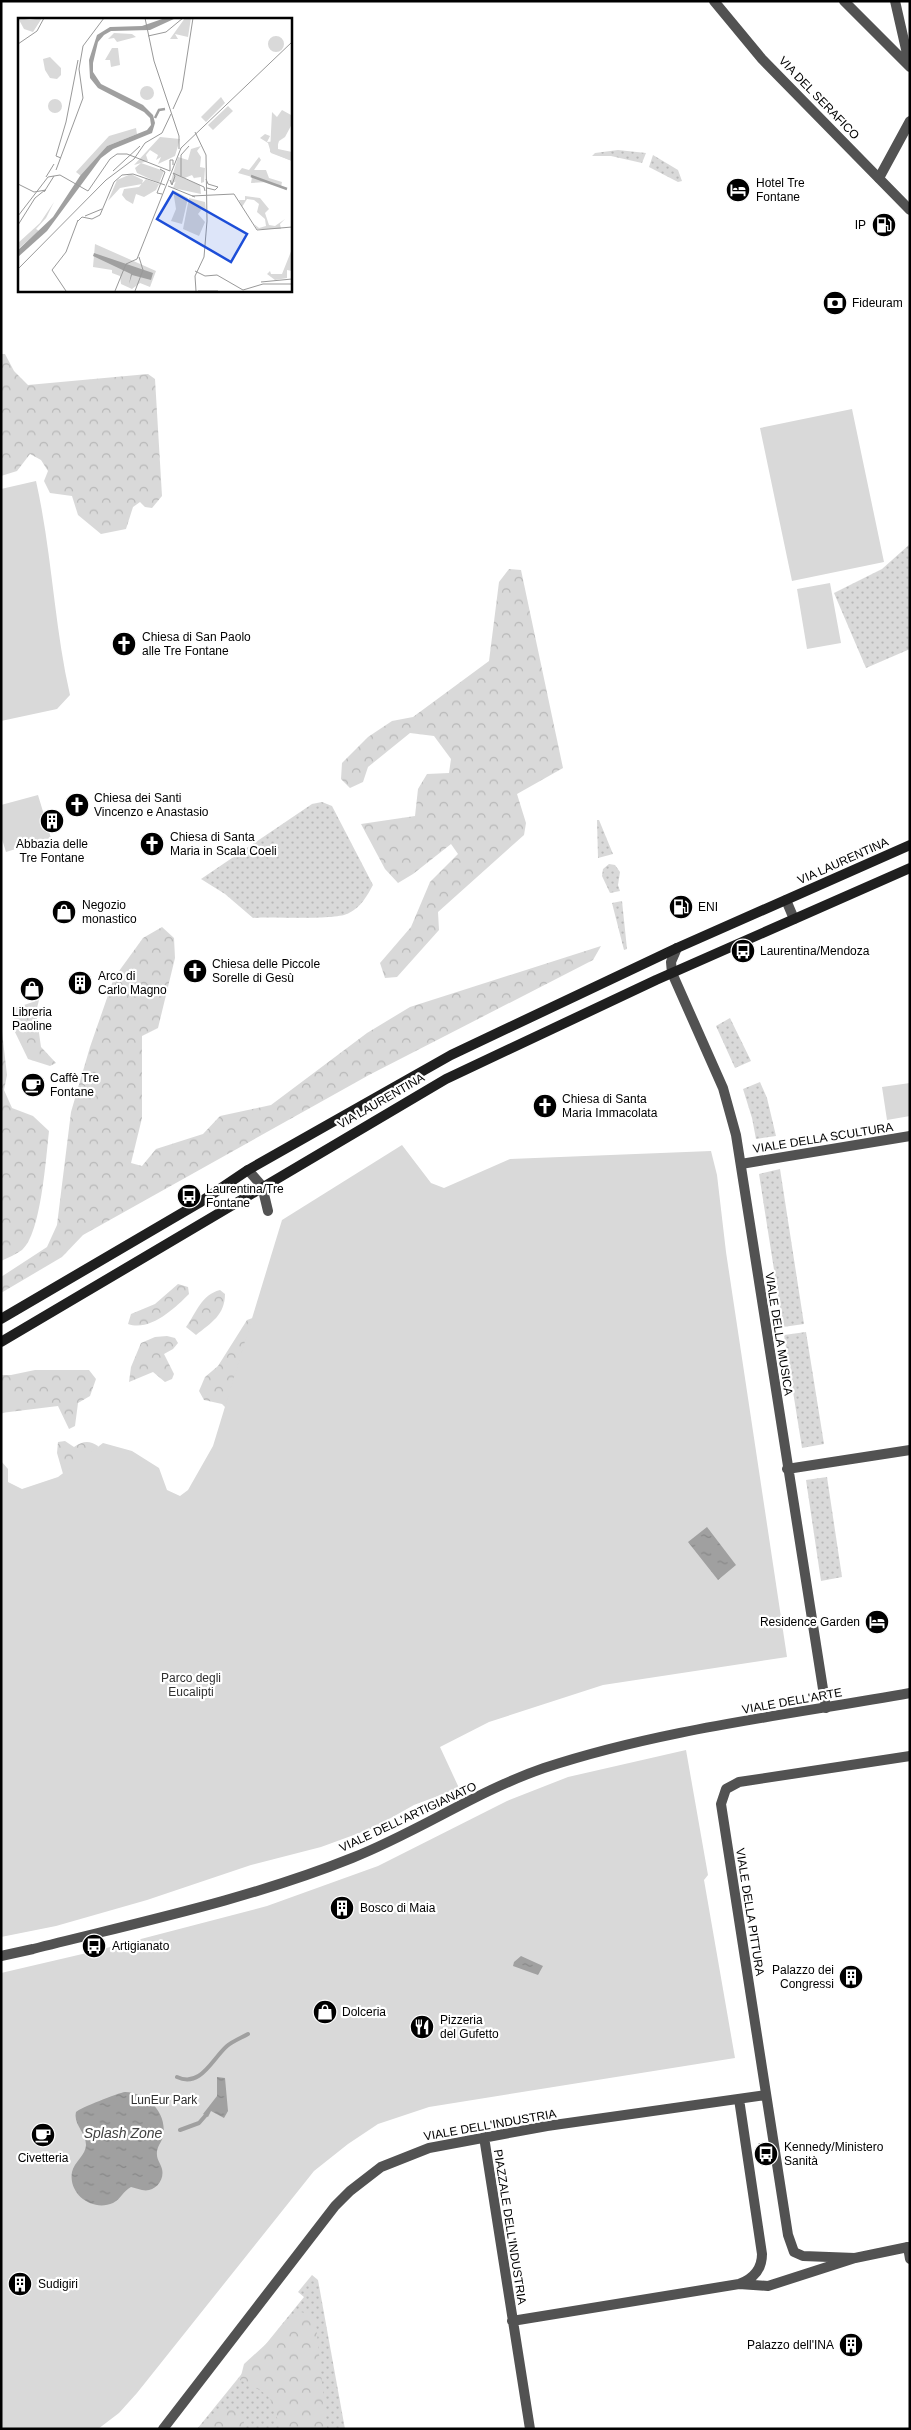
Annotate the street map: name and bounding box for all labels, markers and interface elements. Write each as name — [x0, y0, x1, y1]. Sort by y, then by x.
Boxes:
inset map — [18, 18, 291, 291]
street label: VIA DEL SERAFICO — [776, 54, 862, 142]
place label: Hotel Tre Fontane — [756, 176, 805, 204]
hotel icon: Hotel Tre Fontane — [725, 177, 751, 203]
fuel station icon: IP — [871, 212, 897, 238]
place label: IP — [855, 218, 866, 232]
bank icon: Fideuram — [822, 290, 848, 316]
place label: Fideuram — [852, 296, 903, 310]
place label: Chiesa di San Paolo alle Tre Fontane — [142, 630, 251, 658]
church icon: Chiesa di San Paolo alle Tre Fontane — [111, 631, 137, 657]
place label: Chiesa dei Santi Vincenzo e Anastasio — [94, 791, 209, 819]
church icon: Chiesa dei Santi Vincenzo e Anastasio — [64, 792, 90, 818]
building icon: Abbazia delle Tre Fontane — [39, 808, 65, 834]
place label: Chiesa di Santa Maria in Scala Coeli — [170, 830, 277, 858]
church icon: Chiesa di Santa Maria in Scala Coeli — [139, 831, 165, 857]
street label: VIA LAURENTINA — [795, 835, 891, 887]
place label: Abbazia delle Tre Fontane — [16, 837, 88, 865]
fuel station icon: ENI — [668, 894, 694, 920]
place label: Negozio monastico — [82, 898, 137, 926]
shop icon: Negozio monastico — [51, 899, 77, 925]
place label: ENI — [698, 900, 718, 914]
bus stop icon: Laurentina/Mendoza — [730, 938, 756, 964]
place label: Laurentina/Mendoza — [760, 944, 870, 958]
place label: Chiesa delle Piccole Sorelle di Gesù — [212, 957, 320, 985]
church icon: Chiesa delle Piccole Sorelle di Gesù — [182, 958, 208, 984]
place label: Arco di Carlo Magno — [98, 969, 167, 997]
building icon: Arco di Carlo Magno — [67, 970, 93, 996]
shop icon: Libreria Paoline — [19, 976, 45, 1002]
place label: Libreria Paoline — [12, 1005, 52, 1033]
street label: VIA LAURENTINA — [335, 1070, 427, 1132]
place label: Caffè Tre Fontane — [50, 1071, 99, 1099]
cafe icon: Caffè Tre Fontane — [20, 1072, 46, 1098]
place label: Chiesa di Santa Maria Immacolata — [562, 1092, 658, 1120]
church icon: Chiesa di Santa Maria Immacolata — [532, 1093, 558, 1119]
street label: VIALE DELLA SCULTURA — [752, 1120, 894, 1156]
place label: Laurentina/Tre Fontane — [206, 1182, 284, 1210]
bus stop icon: Laurentina/Tre Fontane — [176, 1183, 202, 1209]
street label: VIALE DELLA MUSICA — [762, 1271, 796, 1397]
hotel icon: Residence Garden — [864, 1609, 890, 1635]
place label: Residence Garden — [760, 1615, 860, 1629]
park label: Parco degli Eucalipti — [161, 1671, 221, 1699]
street label: VIALE DELL'ARTE — [741, 1685, 843, 1717]
street label: VIALE DELL'ARTIGIANATO — [337, 1779, 479, 1855]
street label: VIALE DELLA PITTURA — [733, 1847, 767, 1977]
building icon: Bosco di Maia — [329, 1895, 355, 1921]
place label: Bosco di Maia — [360, 1901, 436, 1915]
bus stop icon: Artigianato — [81, 1933, 107, 1959]
place label: Artigianato — [112, 1939, 170, 1953]
place label: Palazzo dei Congressi — [772, 1963, 834, 1991]
building icon: Palazzo dei Congressi — [838, 1964, 864, 1990]
shop icon: Dolceria — [312, 1999, 338, 2025]
place label: Dolceria — [342, 2005, 386, 2019]
place label: Pizzeria del Gufetto — [440, 2013, 499, 2041]
restaurant icon: Pizzeria del Gufetto — [409, 2014, 435, 2040]
park label: LunEur Park — [131, 2093, 198, 2107]
street label: VIALE DELL'INDUSTRIA — [423, 2106, 557, 2144]
cafe icon: Civetteria — [30, 2122, 56, 2148]
water label: Splash Zone — [84, 2125, 163, 2141]
place label: Kennedy/Ministero Sanità — [784, 2140, 884, 2168]
bus stop icon: Kennedy/Ministero Sanità — [753, 2141, 779, 2167]
street label: PIAZZALE DELL'INDUSTRIA — [491, 2148, 529, 2306]
place label: Civetteria — [18, 2151, 69, 2165]
building icon: Sudigiri — [7, 2271, 33, 2297]
place label: Sudigiri — [38, 2277, 78, 2291]
building icon: Palazzo dell'INA — [838, 2332, 864, 2358]
place label: Palazzo dell'INA — [747, 2338, 834, 2352]

